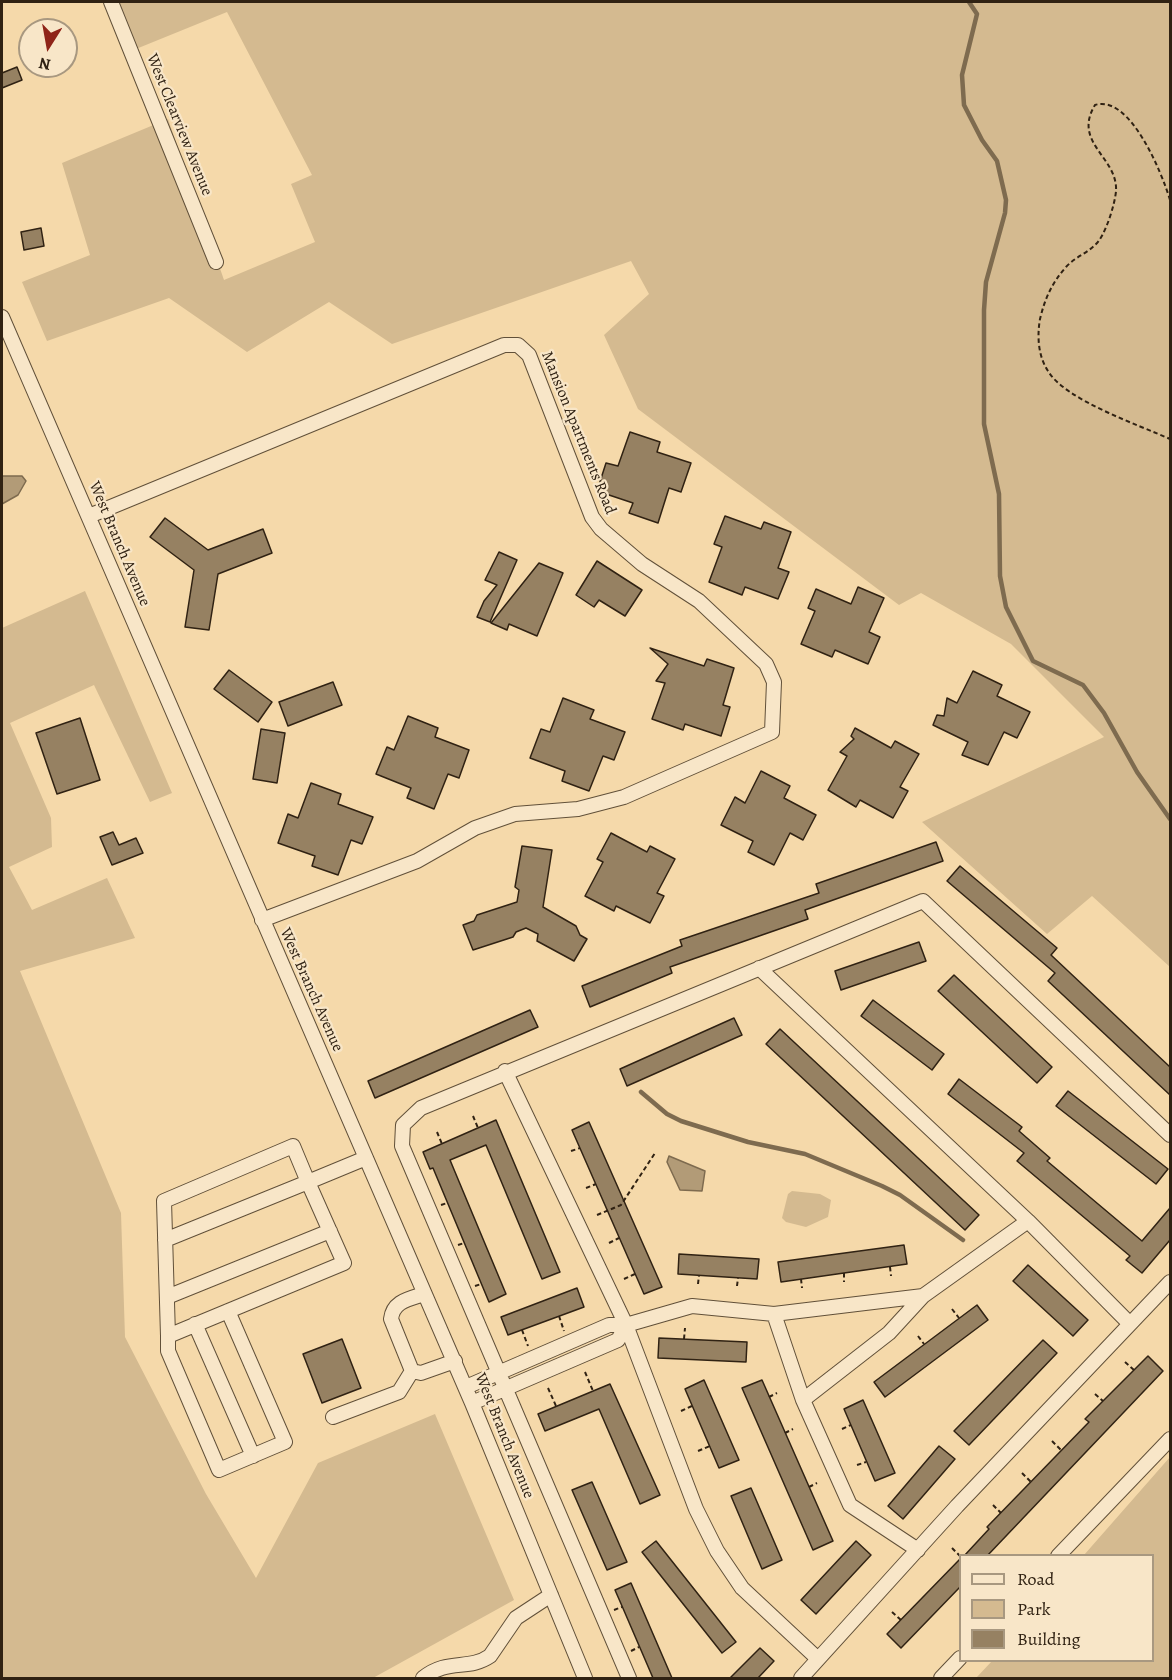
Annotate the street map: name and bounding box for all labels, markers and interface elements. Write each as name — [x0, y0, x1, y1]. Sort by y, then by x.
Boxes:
north arrow — [18, 18, 78, 78]
street label: West Clearview Avenue — [142, 51, 216, 199]
text: N — [37, 52, 53, 76]
street label: Mansion Apartments Road — [536, 349, 620, 517]
street label: West Branch Avenue — [84, 479, 154, 609]
street label: West Branch Avenue — [275, 925, 347, 1055]
street label: West Branch Avenue — [470, 1371, 538, 1501]
legend — [959, 1554, 1154, 1662]
text: Road — [1017, 1567, 1054, 1591]
text: Park — [1017, 1597, 1051, 1621]
text: Building — [1017, 1627, 1081, 1651]

